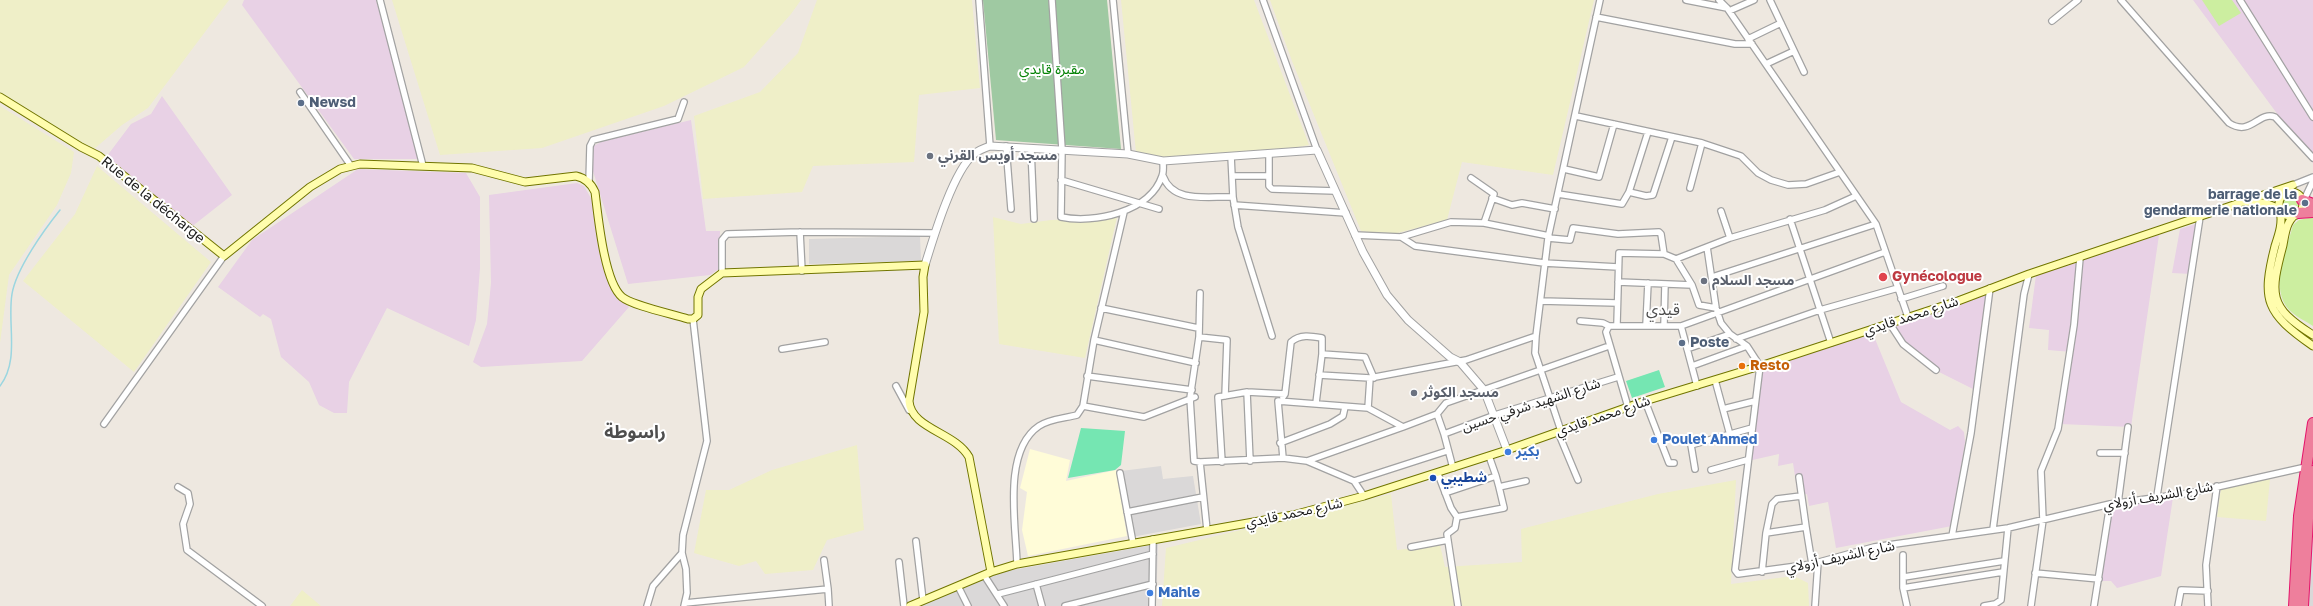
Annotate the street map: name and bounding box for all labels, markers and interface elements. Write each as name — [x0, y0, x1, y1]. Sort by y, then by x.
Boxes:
park label: مقبرة قايدي — [1019, 62, 1085, 78]
place label: Newsd — [309, 95, 356, 111]
marker: Newsd — [296, 98, 306, 108]
place label: مسجد أويس القرني — [938, 148, 1057, 164]
marker: مسجد أويس القرني — [925, 151, 935, 161]
street label: Rue de la décharge — [98, 153, 208, 247]
place label: barrage de la gendarmerie nationale — [2144, 187, 2297, 220]
marker: barrage de la gendarmerie nationale — [2300, 198, 2310, 208]
place label: Gynécologue — [1892, 269, 1982, 285]
marker: Gynécologue — [1877, 271, 1889, 283]
place label: مسجد السلام — [1712, 273, 1795, 289]
marker: مسجد السلام — [1699, 276, 1709, 286]
street label: شارع محمد قايدي — [1861, 293, 1961, 339]
district label: قيدي — [1646, 300, 1680, 320]
place label: Poste — [1690, 335, 1729, 351]
marker: Poste — [1677, 338, 1687, 348]
place label: Resto — [1750, 358, 1790, 374]
marker: Resto — [1737, 361, 1747, 371]
street label: شارع الشهيد شرفي حسين — [1460, 375, 1602, 435]
place label: مسجد الكوثر — [1422, 385, 1499, 401]
marker: مسجد الكوثر — [1409, 388, 1419, 398]
street label: شارع محمد قايدي — [1554, 392, 1652, 440]
district label: راسوطة — [604, 421, 666, 443]
place label: Poulet Ahmed — [1662, 432, 1757, 448]
marker: Poulet Ahmed — [1649, 435, 1659, 445]
place label: بكير — [1516, 444, 1540, 460]
marker: بكير — [1503, 447, 1513, 457]
place label: شطيبي — [1441, 470, 1487, 486]
marker: شطيبي — [1428, 473, 1438, 483]
street label: شارع الشريف أزولاي — [2102, 478, 2214, 514]
street label: شارع محمد قايدي — [1244, 495, 1344, 531]
street label: شارع الشريف أزولاي — [1784, 537, 1896, 577]
place label: Mahle — [1158, 585, 1200, 601]
marker: Mahle — [1145, 588, 1155, 598]

